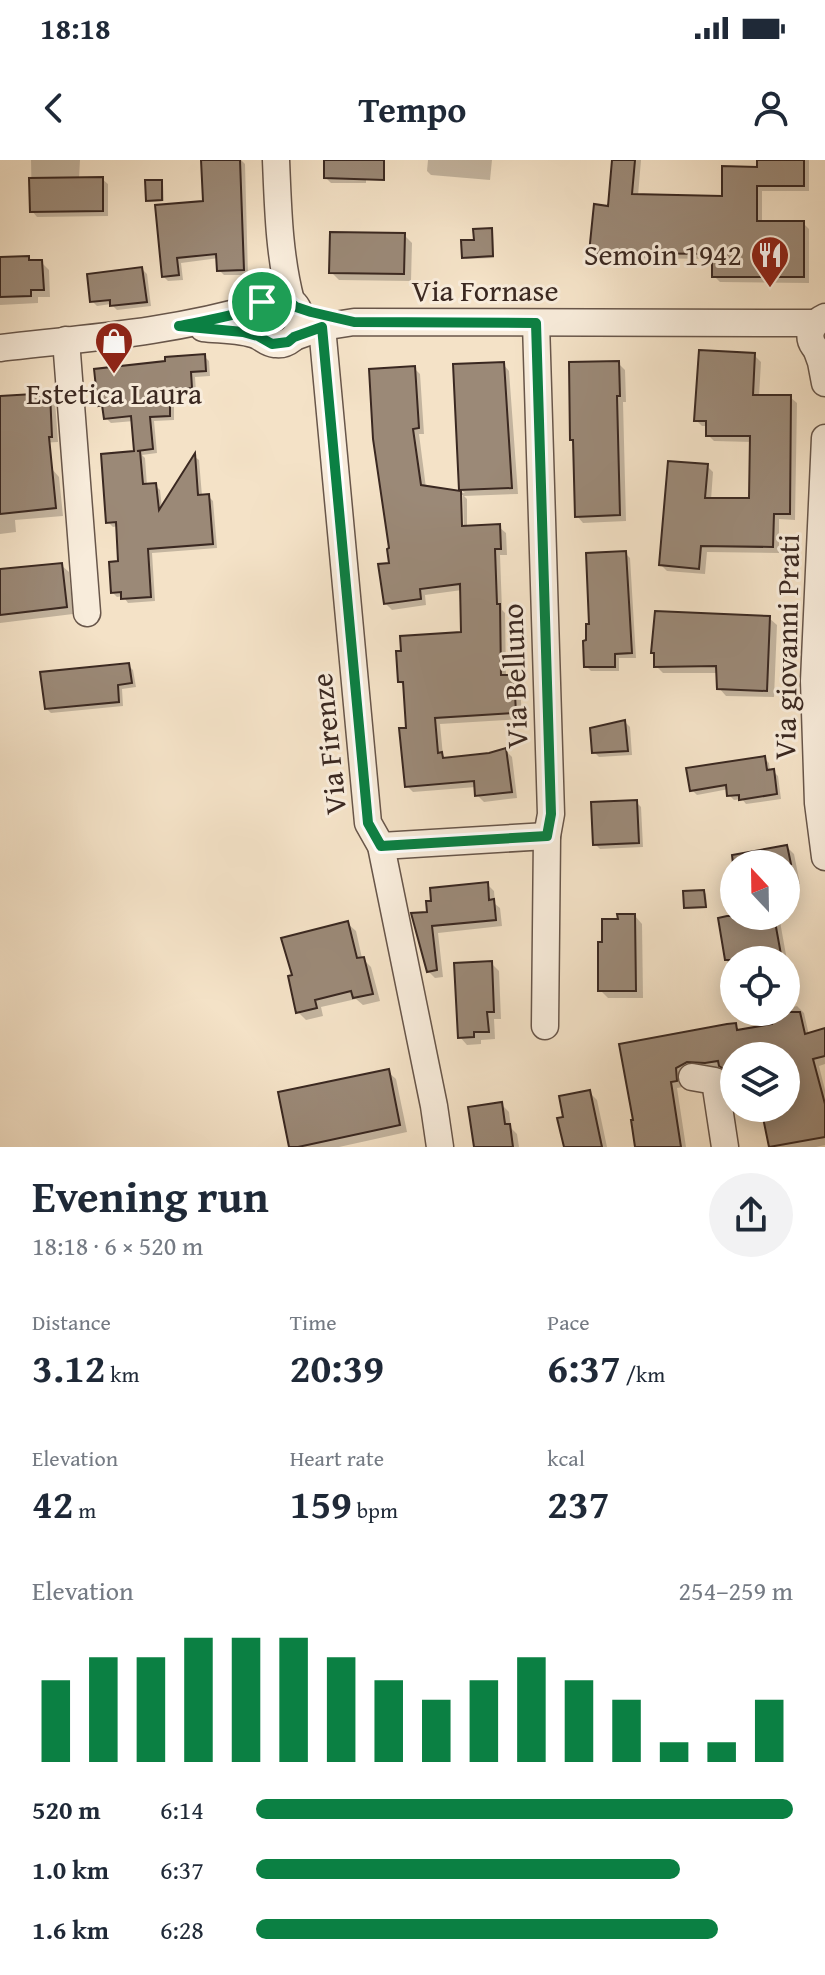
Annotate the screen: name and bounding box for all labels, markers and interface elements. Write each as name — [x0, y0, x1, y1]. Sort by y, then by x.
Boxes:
text: 18:18 — [40, 6, 111, 50]
text: Tempo — [359, 82, 467, 135]
icon: back — [32, 86, 76, 130]
icon: person — [749, 86, 793, 130]
place label: Semoin 1942 — [584, 232, 742, 276]
restaurant icon: Semoin 1942 — [749, 234, 791, 289]
pin — [228, 268, 296, 336]
street label: Via Fornase — [412, 268, 559, 312]
icon: arrive — [240, 280, 284, 324]
shop icon: Estetica Laura — [93, 320, 135, 375]
place label: Estetica Laura — [26, 371, 202, 415]
street label: Via giovanni Prati — [762, 534, 810, 760]
street label: Via Belluno — [489, 603, 539, 749]
street label: Via Firenze — [299, 671, 357, 817]
north arrow — [720, 850, 800, 930]
map controls — [720, 850, 800, 1122]
button: locate — [720, 946, 800, 1026]
button: layers — [720, 1042, 800, 1122]
text: Evening run — [32, 1164, 269, 1228]
button: share — [709, 1173, 793, 1257]
text: 18:18 · 6 × 520 m — [32, 1226, 203, 1265]
text: Distance — [32, 1306, 111, 1338]
text: Time — [290, 1306, 336, 1338]
text: Pace — [547, 1306, 590, 1338]
text: 3.12 — [32, 1338, 105, 1397]
text: 20:39 — [290, 1338, 384, 1397]
text: 6:37 — [547, 1338, 621, 1397]
text: km — [105, 1358, 139, 1390]
text: /km — [621, 1358, 665, 1390]
text: Elevation — [32, 1442, 118, 1474]
text: Heart rate — [290, 1442, 384, 1474]
text: kcal — [547, 1442, 585, 1474]
text: 42 — [32, 1474, 73, 1533]
text: 159 — [290, 1474, 352, 1533]
text: 237 — [547, 1474, 610, 1533]
text: m — [73, 1494, 96, 1526]
text: bpm — [352, 1494, 398, 1526]
text: Elevation — [32, 1571, 134, 1610]
text: 254–259 m — [679, 1571, 793, 1610]
text: 520 m — [32, 1790, 100, 1829]
text: 6:14 — [160, 1790, 204, 1829]
text: 1.0 km — [32, 1850, 109, 1889]
text: 6:37 — [160, 1850, 204, 1889]
text: 1.6 km — [32, 1910, 109, 1949]
text: 6:28 — [160, 1910, 204, 1949]

